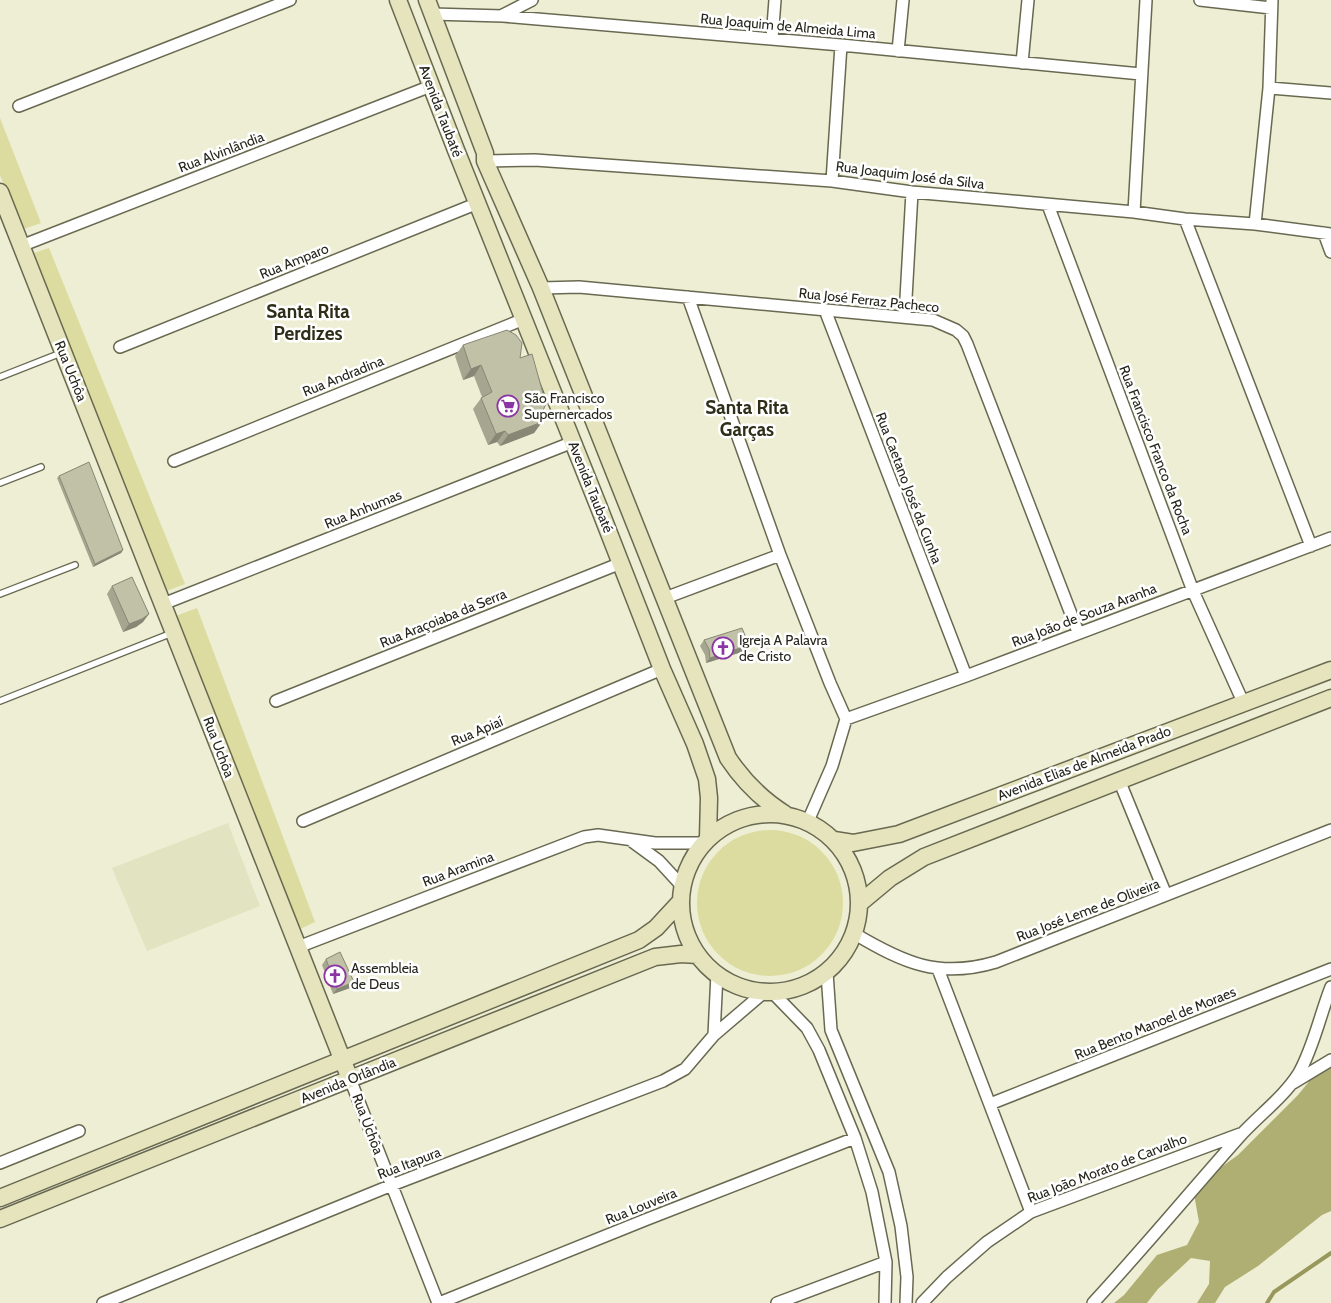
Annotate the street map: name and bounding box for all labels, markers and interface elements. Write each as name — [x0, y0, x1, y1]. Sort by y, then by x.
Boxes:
street label: Rua Joaquim de Almeida Lima — [700, 9, 877, 43]
street label: Avenida Taubaté — [415, 62, 467, 160]
street label: Rua Alvinlândia — [176, 127, 267, 177]
street label: Rua Joaquim José da Silva — [835, 157, 986, 193]
street label: Rua Amparo — [257, 239, 331, 283]
street label: Rua José Ferraz Pacheco — [798, 284, 941, 316]
district label: Santa Rita Perdizes — [266, 300, 350, 345]
street label: Rua Uchôa — [51, 338, 91, 404]
street label: Rua Andradina — [300, 351, 387, 400]
street label: Rua Francisco Franco da Rocha — [1115, 363, 1197, 538]
place label: São Francisco Supernercados — [524, 389, 613, 423]
supermarket icon: São Francisco Supernercados — [496, 394, 520, 418]
district label: Santa Rita Garças — [705, 396, 789, 441]
street label: Rua Caetano José da Cunha — [872, 410, 946, 567]
street label: Avenida Taubaté — [564, 439, 618, 535]
street label: Rua Anhumas — [322, 485, 404, 533]
street label: Rua João de Souza Aranha — [1009, 579, 1159, 651]
street label: Rua Araçoiaba da Serra — [377, 584, 509, 652]
place label: Igreja A Palavra de Cristo — [739, 631, 828, 665]
church icon: Igreja A Palavra de Cristo — [711, 636, 735, 660]
street label: Rua Apiaí — [448, 712, 506, 750]
street label: Rua Uchôa — [199, 714, 239, 780]
street label: Avenida Elias de Almeida Prado — [995, 721, 1174, 804]
street label: Rua Aramina — [420, 847, 496, 891]
street label: Rua José Leme de Oliveira — [1014, 874, 1163, 946]
place label: Assembleia de Deus — [351, 959, 419, 993]
church icon: Assembleia de Deus — [323, 964, 347, 988]
street label: Rua Bento Manoel de Moraes — [1072, 982, 1238, 1064]
street label: Avenida Orlândia — [298, 1053, 398, 1107]
street label: Rua Uchôa — [348, 1091, 388, 1157]
street label: Rua João Morato de Carvalho — [1025, 1129, 1190, 1207]
street label: Rua Itapura — [375, 1143, 444, 1183]
street label: Rua Louveira — [603, 1183, 680, 1228]

